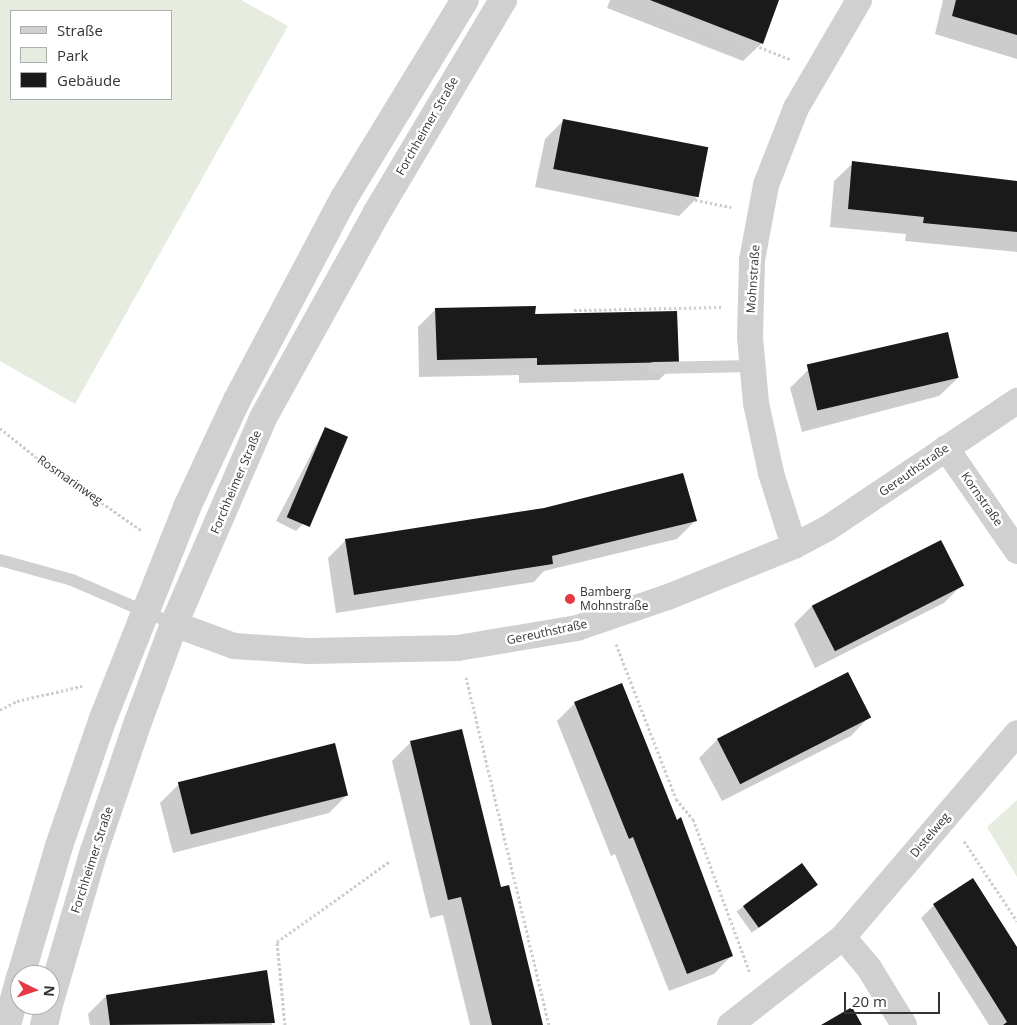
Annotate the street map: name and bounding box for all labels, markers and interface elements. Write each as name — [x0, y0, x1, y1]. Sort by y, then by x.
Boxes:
legend — [10, 10, 172, 100]
text: Straße — [57, 20, 103, 40]
text: Park — [57, 45, 88, 65]
text: Gebäude — [57, 70, 121, 90]
street label: Forchheimer Straße — [393, 74, 461, 178]
street label: Mohnstraße — [743, 244, 763, 314]
street label: Forchheimer Straße — [208, 428, 264, 536]
street label: Gereuthstraße — [876, 441, 952, 499]
street label: Rosmarinweg — [35, 452, 105, 508]
street label: Kornstraße — [958, 469, 1006, 529]
place label: Bamberg Mohnstraße — [580, 585, 649, 613]
marker: Bamberg Mohnstraße — [564, 593, 576, 605]
street label: Gereuthstraße — [505, 616, 589, 648]
street label: Forchheimer Straße — [68, 805, 116, 915]
street label: Distelweg — [907, 810, 953, 860]
north arrow — [10, 965, 60, 1015]
scale bar — [847, 982, 943, 1014]
text: N — [40, 985, 59, 997]
text: 20 m — [852, 991, 887, 1011]

